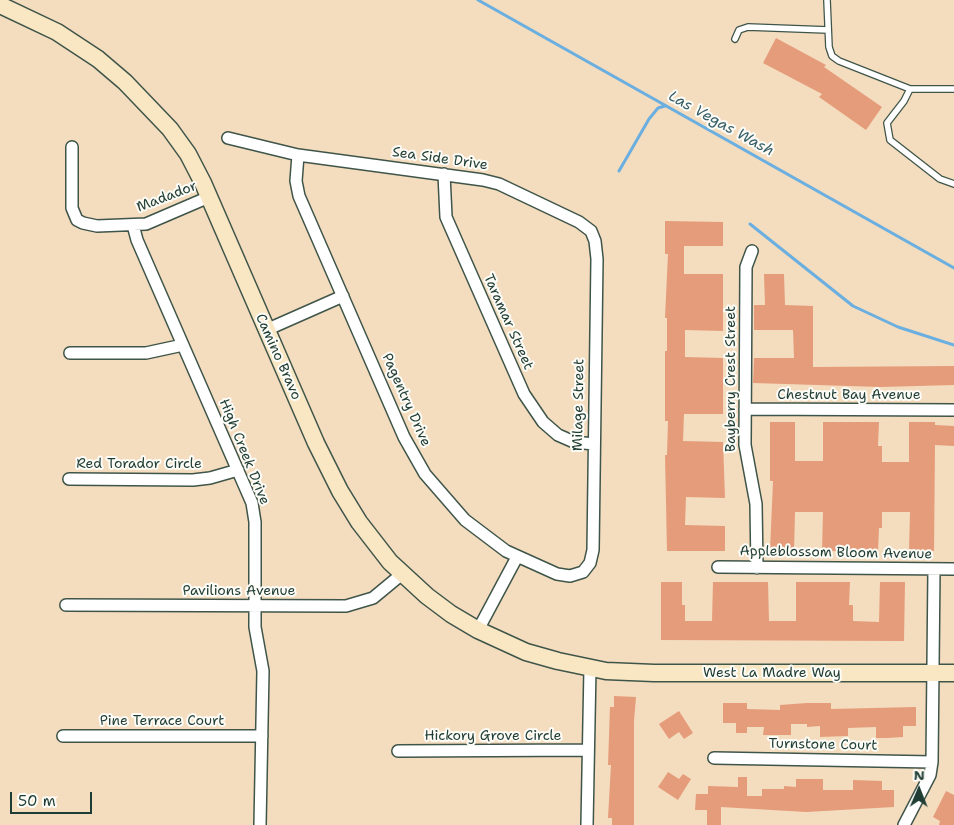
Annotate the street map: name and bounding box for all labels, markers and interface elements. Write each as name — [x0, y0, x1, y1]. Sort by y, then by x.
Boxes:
water label: Las Vegas Wash — [665, 88, 777, 160]
street label: Sea Side Drive — [391, 144, 489, 174]
street label: Madador — [135, 178, 199, 216]
street label: Taramar Street — [479, 272, 537, 372]
street label: Bayberry Crest Street — [723, 306, 739, 452]
street label: Camino Bravo — [252, 311, 304, 403]
street label: Pagentry Drive — [378, 351, 434, 449]
street label: Milage Street — [570, 359, 588, 451]
street label: Chestnut Bay Avenue — [777, 387, 921, 403]
street label: High Creek Drive — [215, 397, 273, 507]
street label: Red Torador Circle — [76, 456, 202, 472]
street label: Appleblossom Bloom Avenue — [740, 543, 932, 563]
street label: Pavilions Avenue — [183, 583, 295, 599]
street label: West La Madre Way — [703, 665, 841, 681]
street label: Pine Terrace Court — [100, 713, 224, 729]
street label: Hickory Grove Circle — [424, 728, 562, 744]
street label: Turnstone Court — [768, 736, 878, 754]
north arrow — [894, 765, 944, 815]
text: N — [914, 766, 925, 784]
scale bar — [12, 782, 95, 814]
text: 50 m — [18, 791, 56, 811]

